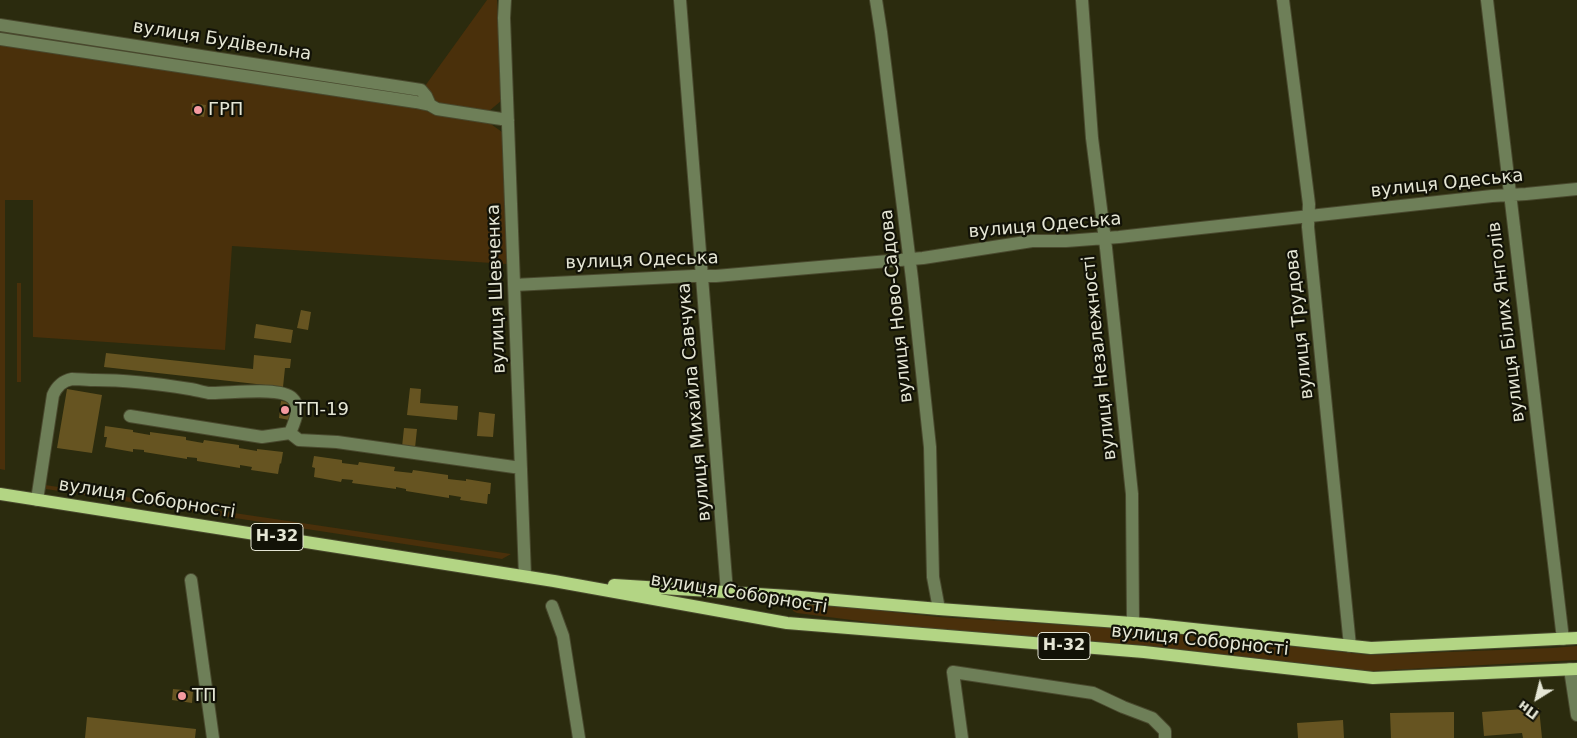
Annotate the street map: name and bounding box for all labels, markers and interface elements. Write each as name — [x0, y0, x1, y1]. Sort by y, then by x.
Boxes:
street label: вулиця Будівельна — [131, 16, 313, 66]
place label: ГРП — [208, 99, 243, 121]
marker: ГРП — [192, 104, 204, 116]
street label: вулиця Одеська — [1370, 165, 1524, 203]
street label: вулиця Шевченка — [483, 204, 511, 374]
street label: вулиця Ново-Садова — [876, 208, 918, 404]
street label: вулиця Одеська — [968, 209, 1122, 243]
street label: вулиця Білих Янголів — [1484, 220, 1530, 424]
street label: вулиця Одеська — [565, 248, 719, 274]
street label: вулиця Трудова — [1281, 248, 1319, 400]
street label: вулиця Незалежності — [1079, 255, 1121, 461]
street label: вулиця Михайла Савчука — [674, 282, 716, 522]
place label: ТП-19 — [295, 399, 349, 421]
marker: ТП-19 — [279, 404, 291, 416]
street label: вулиця Соборності — [57, 474, 237, 524]
road number: Н-32 — [251, 524, 303, 550]
street label: вулиця Соборності — [649, 569, 829, 619]
street label: вулиця Соборності — [1110, 621, 1290, 661]
road number: Н-32 — [1038, 632, 1090, 659]
north arrow — [1512, 673, 1562, 723]
place label: ТП — [192, 685, 217, 707]
marker: ТП — [176, 690, 188, 702]
text: Пн — [1515, 697, 1542, 723]

